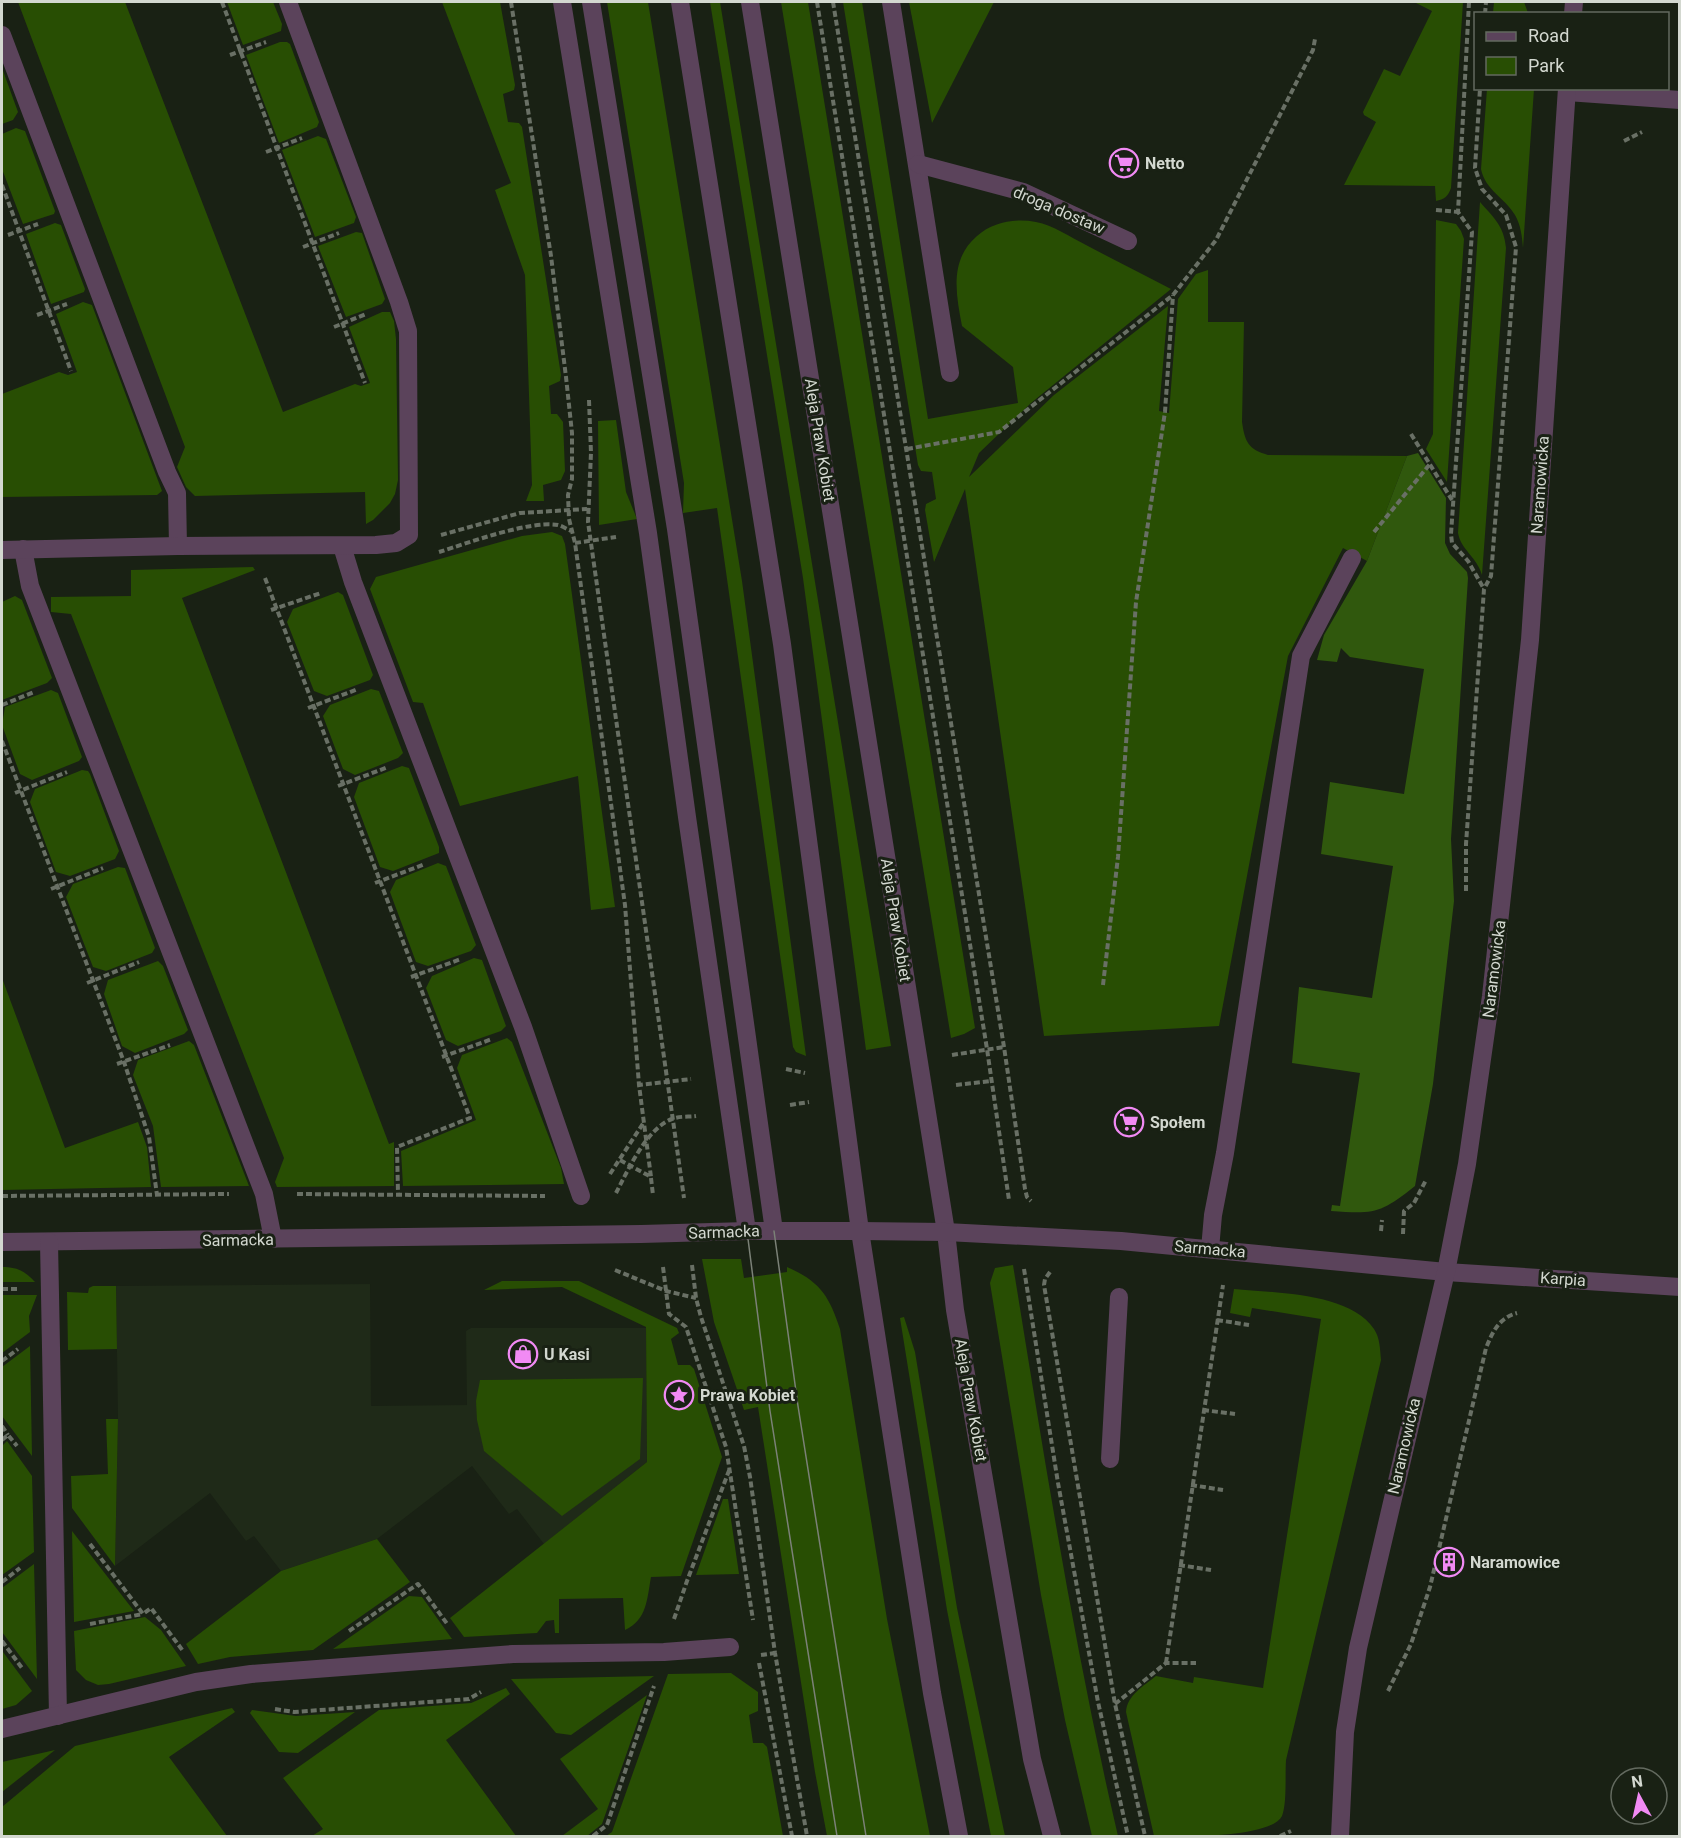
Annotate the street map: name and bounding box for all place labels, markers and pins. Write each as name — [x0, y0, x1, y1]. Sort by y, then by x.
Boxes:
supermarket icon: Netto — [1108, 147, 1140, 179]
place label: Netto — [1145, 154, 1185, 173]
supermarket icon: Społem — [1113, 1106, 1145, 1138]
place label: Społem — [1150, 1113, 1205, 1132]
shop icon: U Kasi — [507, 1338, 539, 1370]
place label: U Kasi — [544, 1345, 590, 1364]
place icon: Prawa Kobiet — [663, 1379, 695, 1411]
place label: Prawa Kobiet — [700, 1386, 796, 1405]
building icon: Naramowice — [1433, 1546, 1465, 1578]
place label: Naramowice — [1470, 1553, 1560, 1572]

